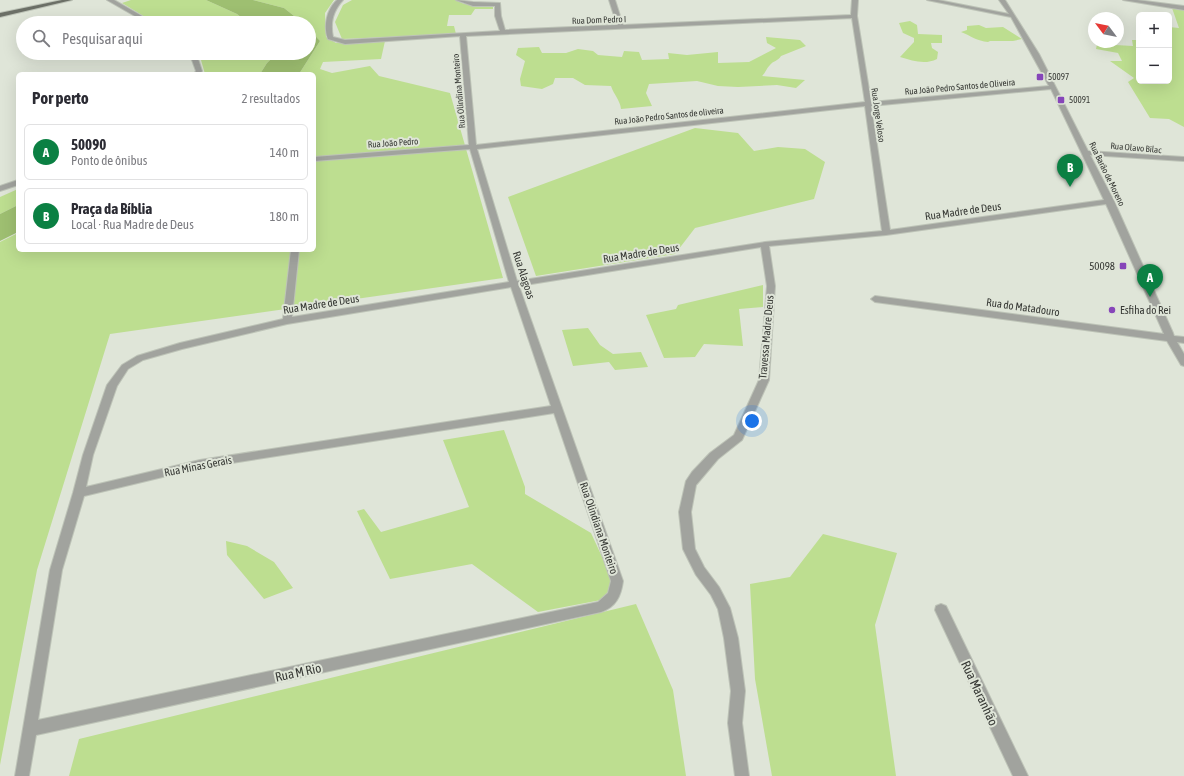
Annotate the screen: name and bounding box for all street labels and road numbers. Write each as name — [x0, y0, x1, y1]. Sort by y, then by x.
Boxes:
street label: Rua Dom Pedro I — [572, 14, 626, 26]
street label: Rua Olindina Monteiro — [451, 53, 467, 129]
street label: Rua João Pedro Santos de Oliveira — [904, 77, 1016, 97]
street label: Rua Jorge Veloso — [869, 87, 887, 143]
street label: Rua João Pedro Santos de oliveira — [614, 105, 724, 127]
street label: Rua João Pedro — [367, 136, 419, 150]
street label: Rua Barão de Moreno — [1087, 140, 1127, 208]
street label: Rua Olavo Bilac — [1110, 141, 1163, 155]
street label: Rua Madre de Deus — [924, 200, 1002, 222]
street label: Rua Madre de Deus — [602, 241, 680, 265]
street label: Rua Alagoas — [511, 250, 537, 301]
street label: Rua Madre de Deus — [282, 292, 360, 316]
street label: Travessa Madre Deus — [756, 295, 776, 379]
street label: Rua do Matadouro — [985, 296, 1061, 318]
street label: Rua Minas Gerais — [163, 454, 233, 478]
street label: Rua Olindiana Monteiro — [578, 481, 620, 575]
street label: Rua Maranhão — [958, 658, 1001, 728]
street label: Rua M Rio — [274, 660, 323, 685]

